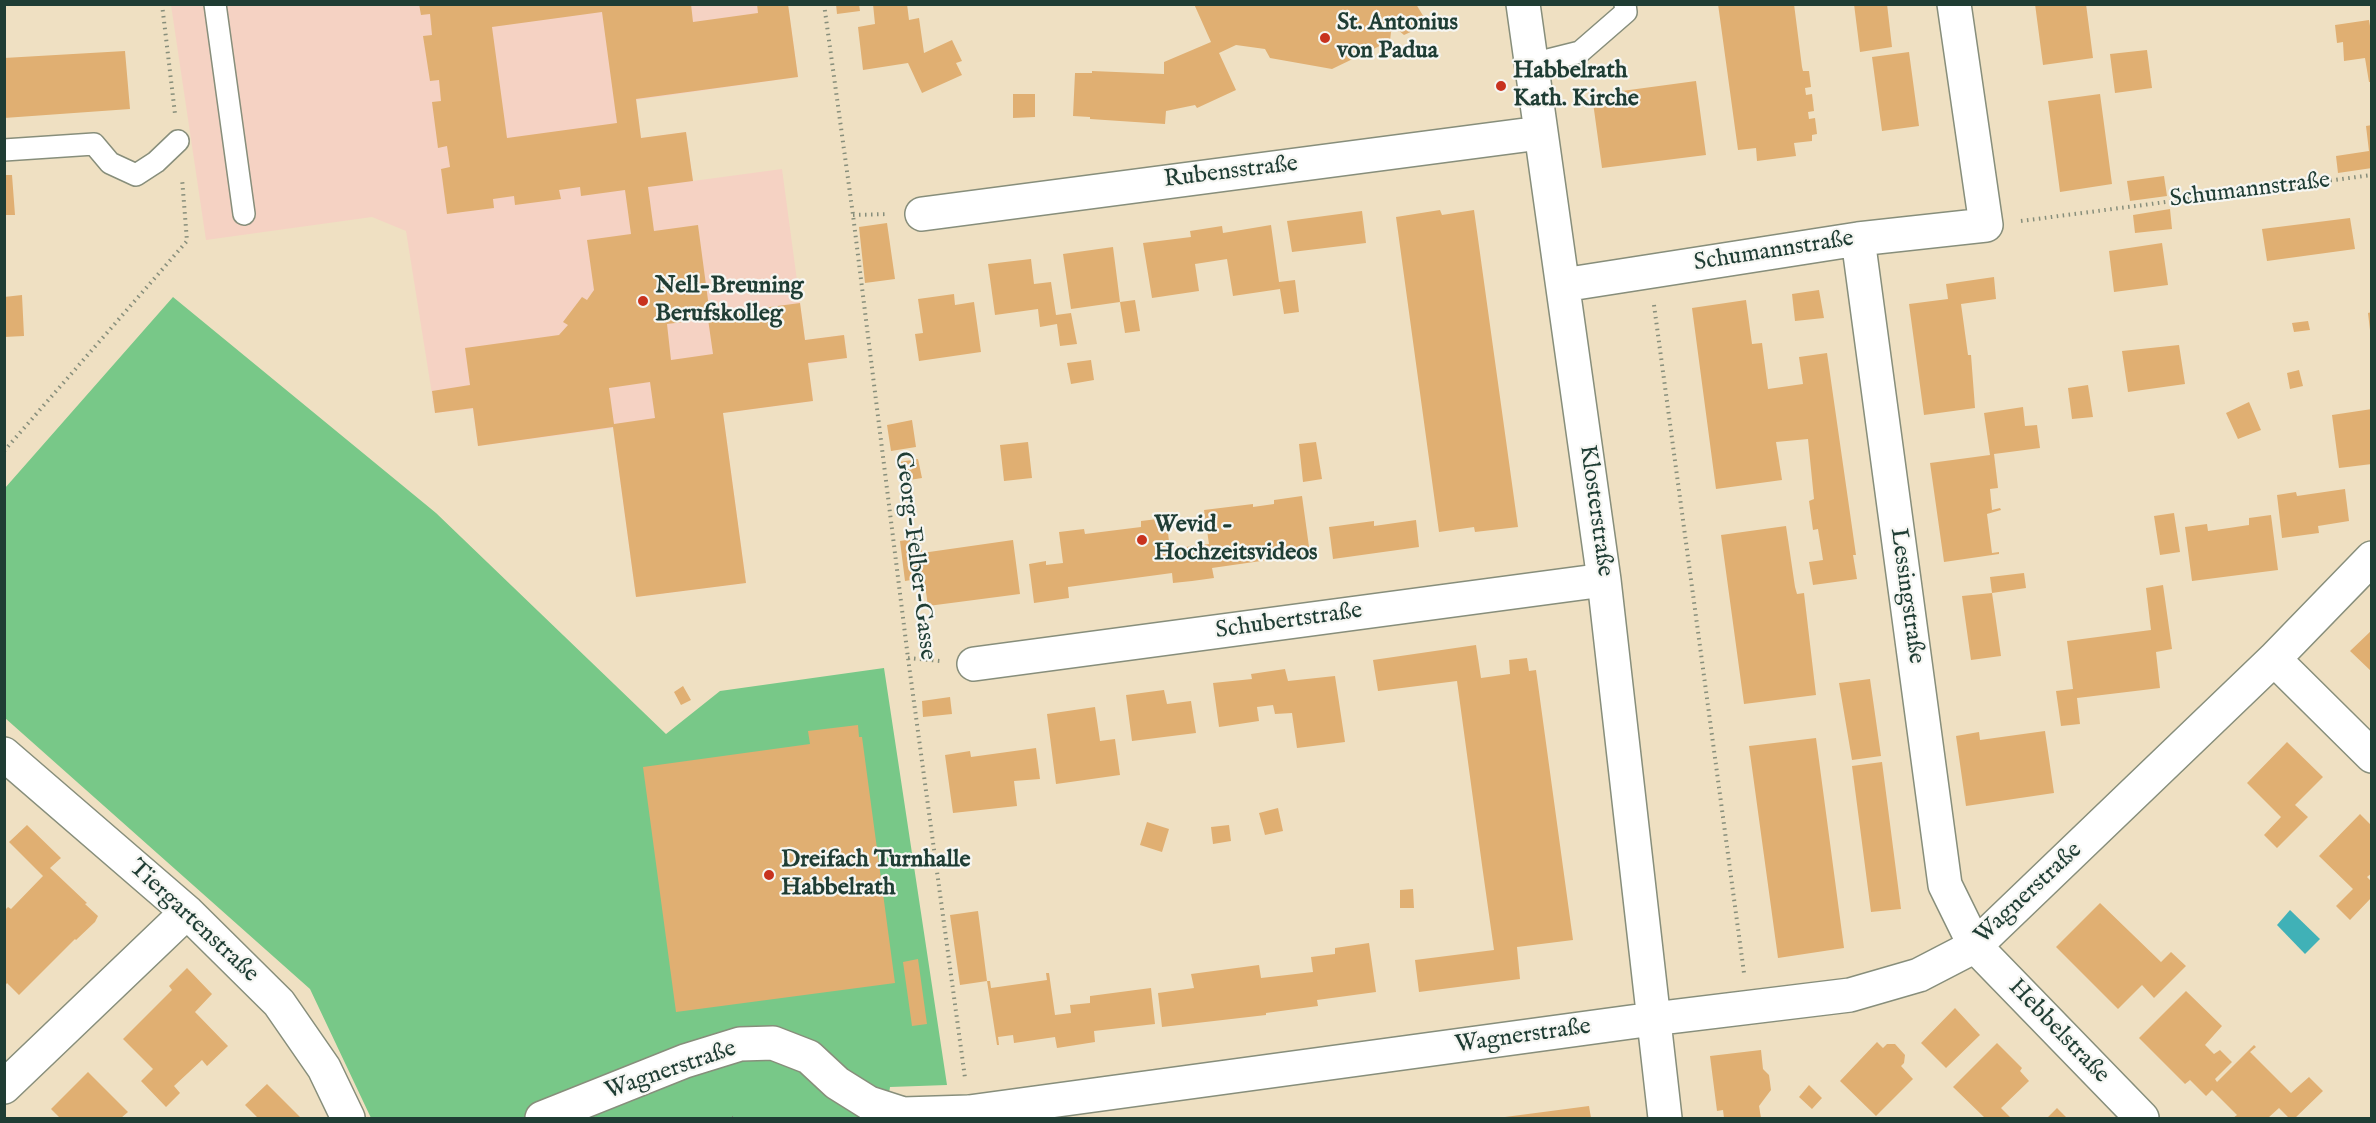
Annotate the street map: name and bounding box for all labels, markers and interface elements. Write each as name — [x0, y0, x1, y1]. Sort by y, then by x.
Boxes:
place label: St. Antonius von Padua — [1337, 10, 1458, 66]
marker: St. Antonius von Padua — [1318, 31, 1332, 45]
place label: Habbelrath Kath. Kirche — [1513, 58, 1639, 114]
marker: Habbelrath Kath. Kirche — [1494, 79, 1508, 93]
street label: Rubensstraße — [1162, 150, 1300, 196]
street label: Schumannstraße — [2168, 167, 2332, 215]
street label: Schumannstraße — [1692, 225, 1856, 279]
place label: Nell-Breuning Berufskolleg — [655, 273, 804, 329]
marker: Nell-Breuning Berufskolleg — [636, 294, 650, 308]
street label: Klosterstraße — [1572, 443, 1618, 579]
street label: Georg-Felber-Gasse — [887, 450, 941, 662]
place label: Wevid - Hochzeitsvideos — [1154, 512, 1318, 568]
street label: Lessingstraße — [1882, 526, 1930, 666]
marker: Wevid - Hochzeitsvideos — [1135, 533, 1149, 547]
street label: Schubertstraße — [1214, 597, 1364, 647]
street label: Wagnerstraße — [1969, 837, 2089, 951]
place label: Dreifach Turnhalle Habbelrath — [781, 847, 971, 903]
street label: Tiergartenstraße — [122, 854, 264, 990]
marker: Dreifach Turnhalle Habbelrath — [762, 868, 776, 882]
street label: Hebbelstraße — [2001, 974, 2115, 1090]
street label: Wagnerstraße — [1453, 1013, 1593, 1061]
street label: Wagnerstraße — [602, 1035, 740, 1107]

